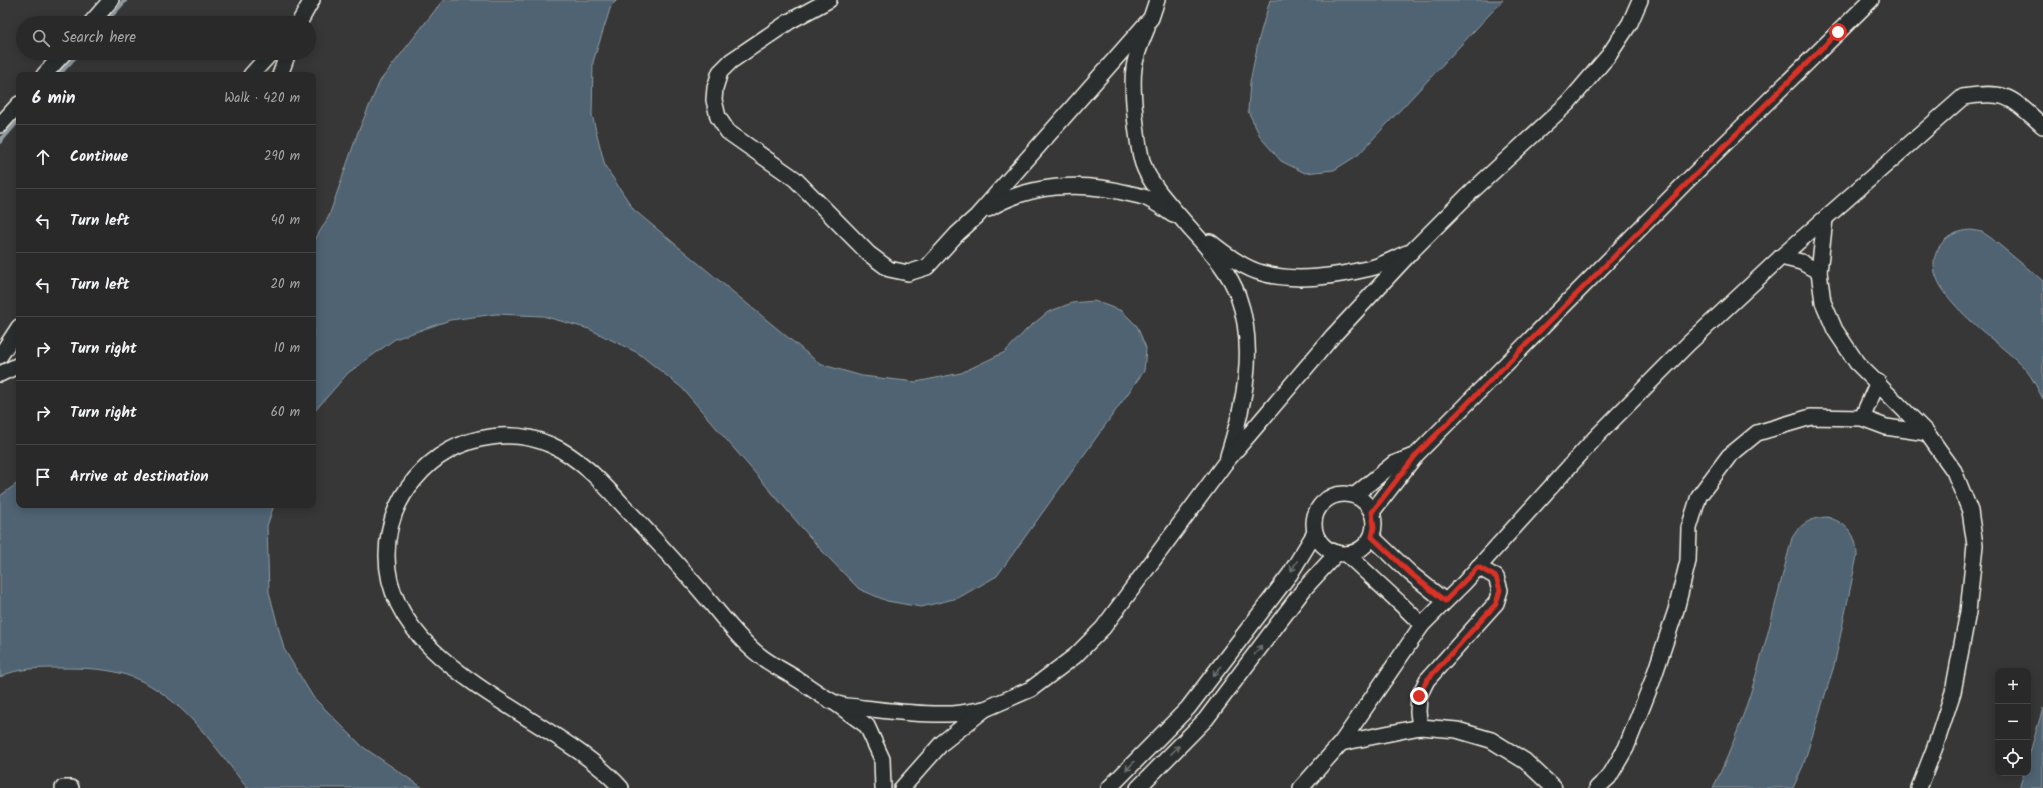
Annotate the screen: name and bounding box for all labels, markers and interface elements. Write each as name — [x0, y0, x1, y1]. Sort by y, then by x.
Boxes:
search box — [16, 16, 316, 60]
route start — [1829, 23, 1847, 41]
text: Search here — [62, 26, 136, 50]
icon: search — [30, 27, 52, 49]
text: 6 min — [32, 85, 76, 112]
text: Walk · 420 m — [224, 88, 300, 109]
text: Continue — [70, 145, 128, 169]
icon: ahead — [32, 146, 54, 168]
text: 290 m — [264, 146, 300, 167]
text: Turn left — [70, 209, 130, 233]
icon: left — [32, 210, 54, 232]
text: 40 m — [271, 210, 300, 231]
text: Turn left — [70, 273, 130, 297]
icon: left — [32, 274, 54, 296]
text: 20 m — [270, 274, 300, 295]
text: Turn right — [70, 337, 137, 361]
icon: right — [32, 338, 54, 360]
text: 10 m — [274, 338, 300, 359]
text: Turn right — [70, 401, 137, 425]
icon: right — [32, 402, 54, 424]
text: 60 m — [271, 402, 300, 423]
text: Arrive at destination — [70, 465, 209, 489]
icon: arrive — [32, 466, 54, 488]
one-way arrow — [1290, 560, 1298, 572]
one-way arrow — [1253, 645, 1262, 656]
one-way arrow — [1213, 665, 1222, 676]
map controls — [1995, 668, 2031, 776]
button: + — [1995, 668, 2031, 704]
route end — [1410, 687, 1428, 705]
button: − — [1995, 704, 2031, 740]
button: locate — [1995, 740, 2031, 776]
one-way arrow — [1170, 745, 1180, 755]
one-way arrow — [1125, 761, 1134, 772]

